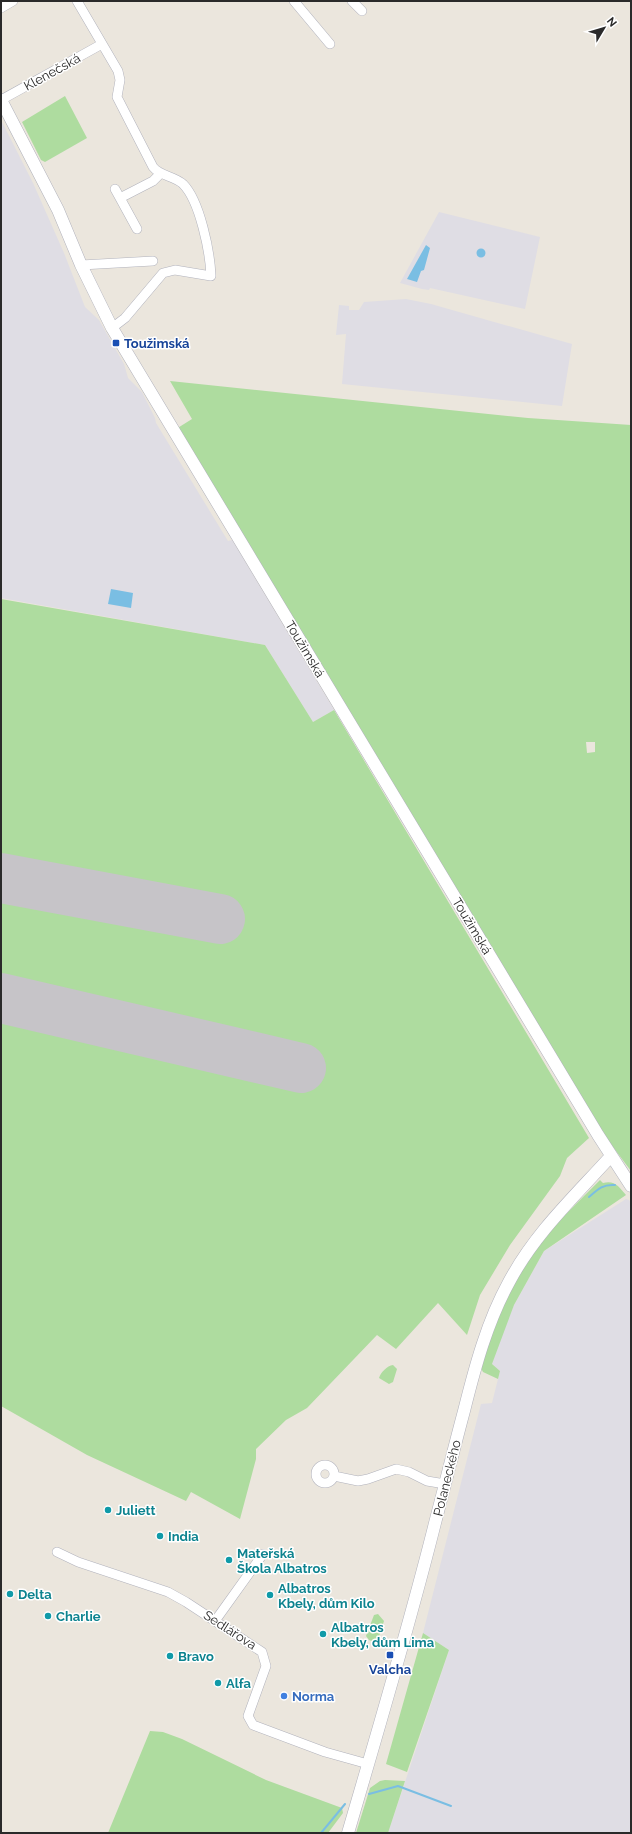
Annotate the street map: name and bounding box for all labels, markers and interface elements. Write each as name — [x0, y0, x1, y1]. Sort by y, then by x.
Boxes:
north arrow — [584, 8, 624, 48]
text: N — [604, 15, 619, 29]
street label: Klenečská — [21, 50, 83, 94]
place label: Toužimská — [124, 336, 190, 351]
marker: Toužimská — [111, 338, 121, 348]
street label: Toužimská — [282, 618, 328, 680]
street label: Toužimská — [449, 895, 495, 957]
street label: Polaneckého — [430, 1438, 464, 1518]
place label: Juliett — [116, 1503, 155, 1518]
marker: Juliett — [103, 1505, 113, 1515]
place label: India — [168, 1529, 199, 1544]
marker: India — [155, 1531, 165, 1541]
place label: Mateřská Škola Albatros — [237, 1546, 327, 1576]
marker: Mateřská Škola Albatros — [224, 1555, 234, 1565]
place label: Albatros Kbely, dům Kilo — [278, 1581, 375, 1611]
place label: Delta — [18, 1587, 52, 1602]
marker: Delta — [5, 1589, 15, 1599]
marker: Albatros Kbely, dům Kilo — [265, 1590, 275, 1600]
street label: Sedlářova — [201, 1607, 259, 1653]
place label: Charlie — [56, 1609, 101, 1624]
marker: Charlie — [43, 1611, 53, 1621]
place label: Albatros Kbely, dům Lima — [331, 1620, 435, 1650]
marker: Albatros Kbely, dům Lima — [318, 1629, 328, 1639]
place label: Bravo — [178, 1649, 214, 1664]
marker: Valcha — [385, 1650, 395, 1660]
marker: Bravo — [165, 1651, 175, 1661]
place label: Valcha — [369, 1662, 412, 1677]
place label: Alfa — [226, 1676, 252, 1691]
marker: Alfa — [213, 1678, 223, 1688]
place label: Norma — [292, 1689, 335, 1704]
marker: Norma — [279, 1691, 289, 1701]

